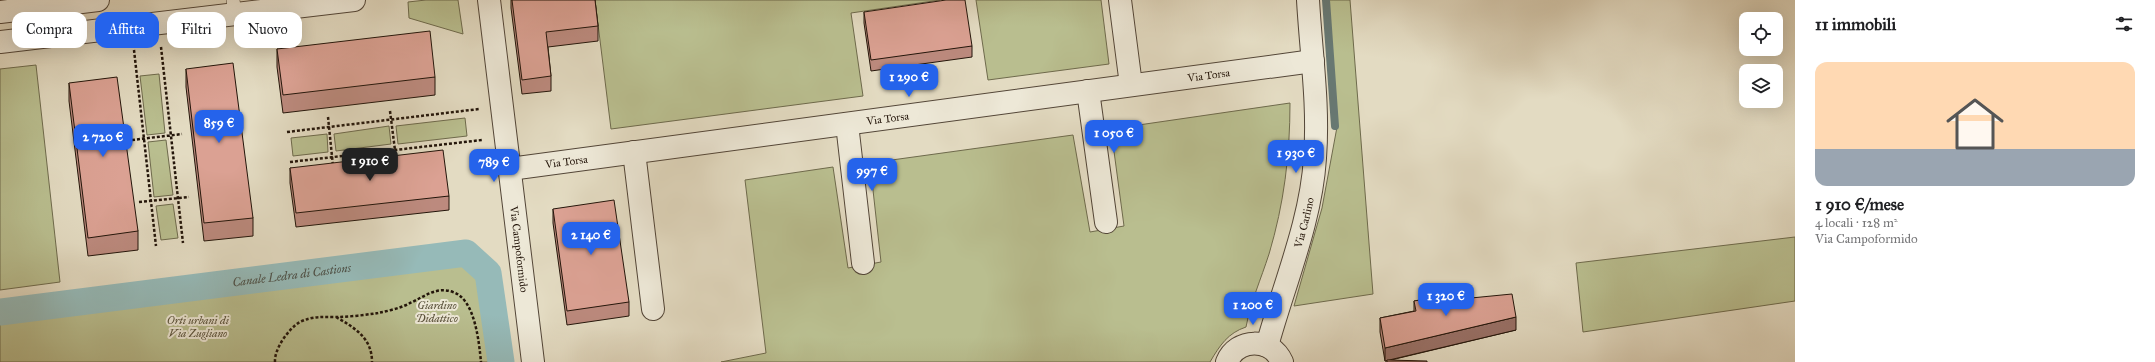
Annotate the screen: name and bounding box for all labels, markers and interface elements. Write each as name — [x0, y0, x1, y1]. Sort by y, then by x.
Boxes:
chip: Compra — [12, 12, 87, 48]
chip: Affitta — [95, 12, 159, 48]
chip: Filtri — [167, 12, 226, 48]
chip: Nuovo — [234, 12, 302, 48]
map controls — [1739, 12, 1783, 108]
button: locate — [1739, 12, 1783, 56]
icon: filters — [2113, 13, 2135, 35]
text: 11 immobili — [1815, 14, 1896, 35]
pin: 1 290 € — [872, 64, 946, 98]
button: layers — [1739, 64, 1783, 108]
street label: Via Torsa — [1186, 66, 1231, 84]
text: 1 290 € — [889, 69, 929, 85]
icon: home — [1939, 88, 2011, 160]
street label: Via Torsa — [865, 109, 910, 128]
pin: 859 € — [191, 110, 247, 144]
text: 859 € — [204, 115, 234, 131]
pin: 1 050 € — [1077, 120, 1151, 154]
pin: 2 720 € — [66, 124, 140, 158]
text: 1 050 € — [1094, 125, 1134, 141]
text: 2 720 € — [83, 129, 123, 145]
pin: 1 930 € — [1259, 140, 1333, 174]
text: 1 930 € — [1277, 145, 1315, 161]
pin: 1 910 € — [333, 148, 407, 182]
pin: 789 € — [466, 149, 522, 183]
street label: Via Torsa — [543, 152, 589, 171]
text: 1 910 € — [351, 153, 389, 169]
text: 789 € — [478, 154, 510, 170]
pin: 997 € — [844, 158, 900, 192]
text: 997 € — [856, 163, 888, 179]
text: 1 910 €/mese — [1815, 194, 1904, 215]
street label: Via Carlino — [1291, 196, 1316, 250]
street label: Via Campoformido — [507, 204, 531, 293]
text: 4 locali · 128 m² — [1815, 215, 1898, 231]
pin: 2 140 € — [554, 222, 628, 256]
text: 2 140 € — [571, 227, 611, 243]
text: Via Campoformido — [1815, 231, 1918, 247]
water label: Canale Ledra di Castions — [232, 261, 352, 290]
pin: 1 320 € — [1409, 283, 1483, 317]
text: 1 320 € — [1427, 288, 1465, 304]
pin: 1 200 € — [1216, 292, 1290, 326]
text: 1 200 € — [1233, 297, 1273, 313]
park label: Giardino Didattico — [416, 299, 458, 325]
park label: Orti urbani di Via Zugliano — [167, 314, 230, 340]

